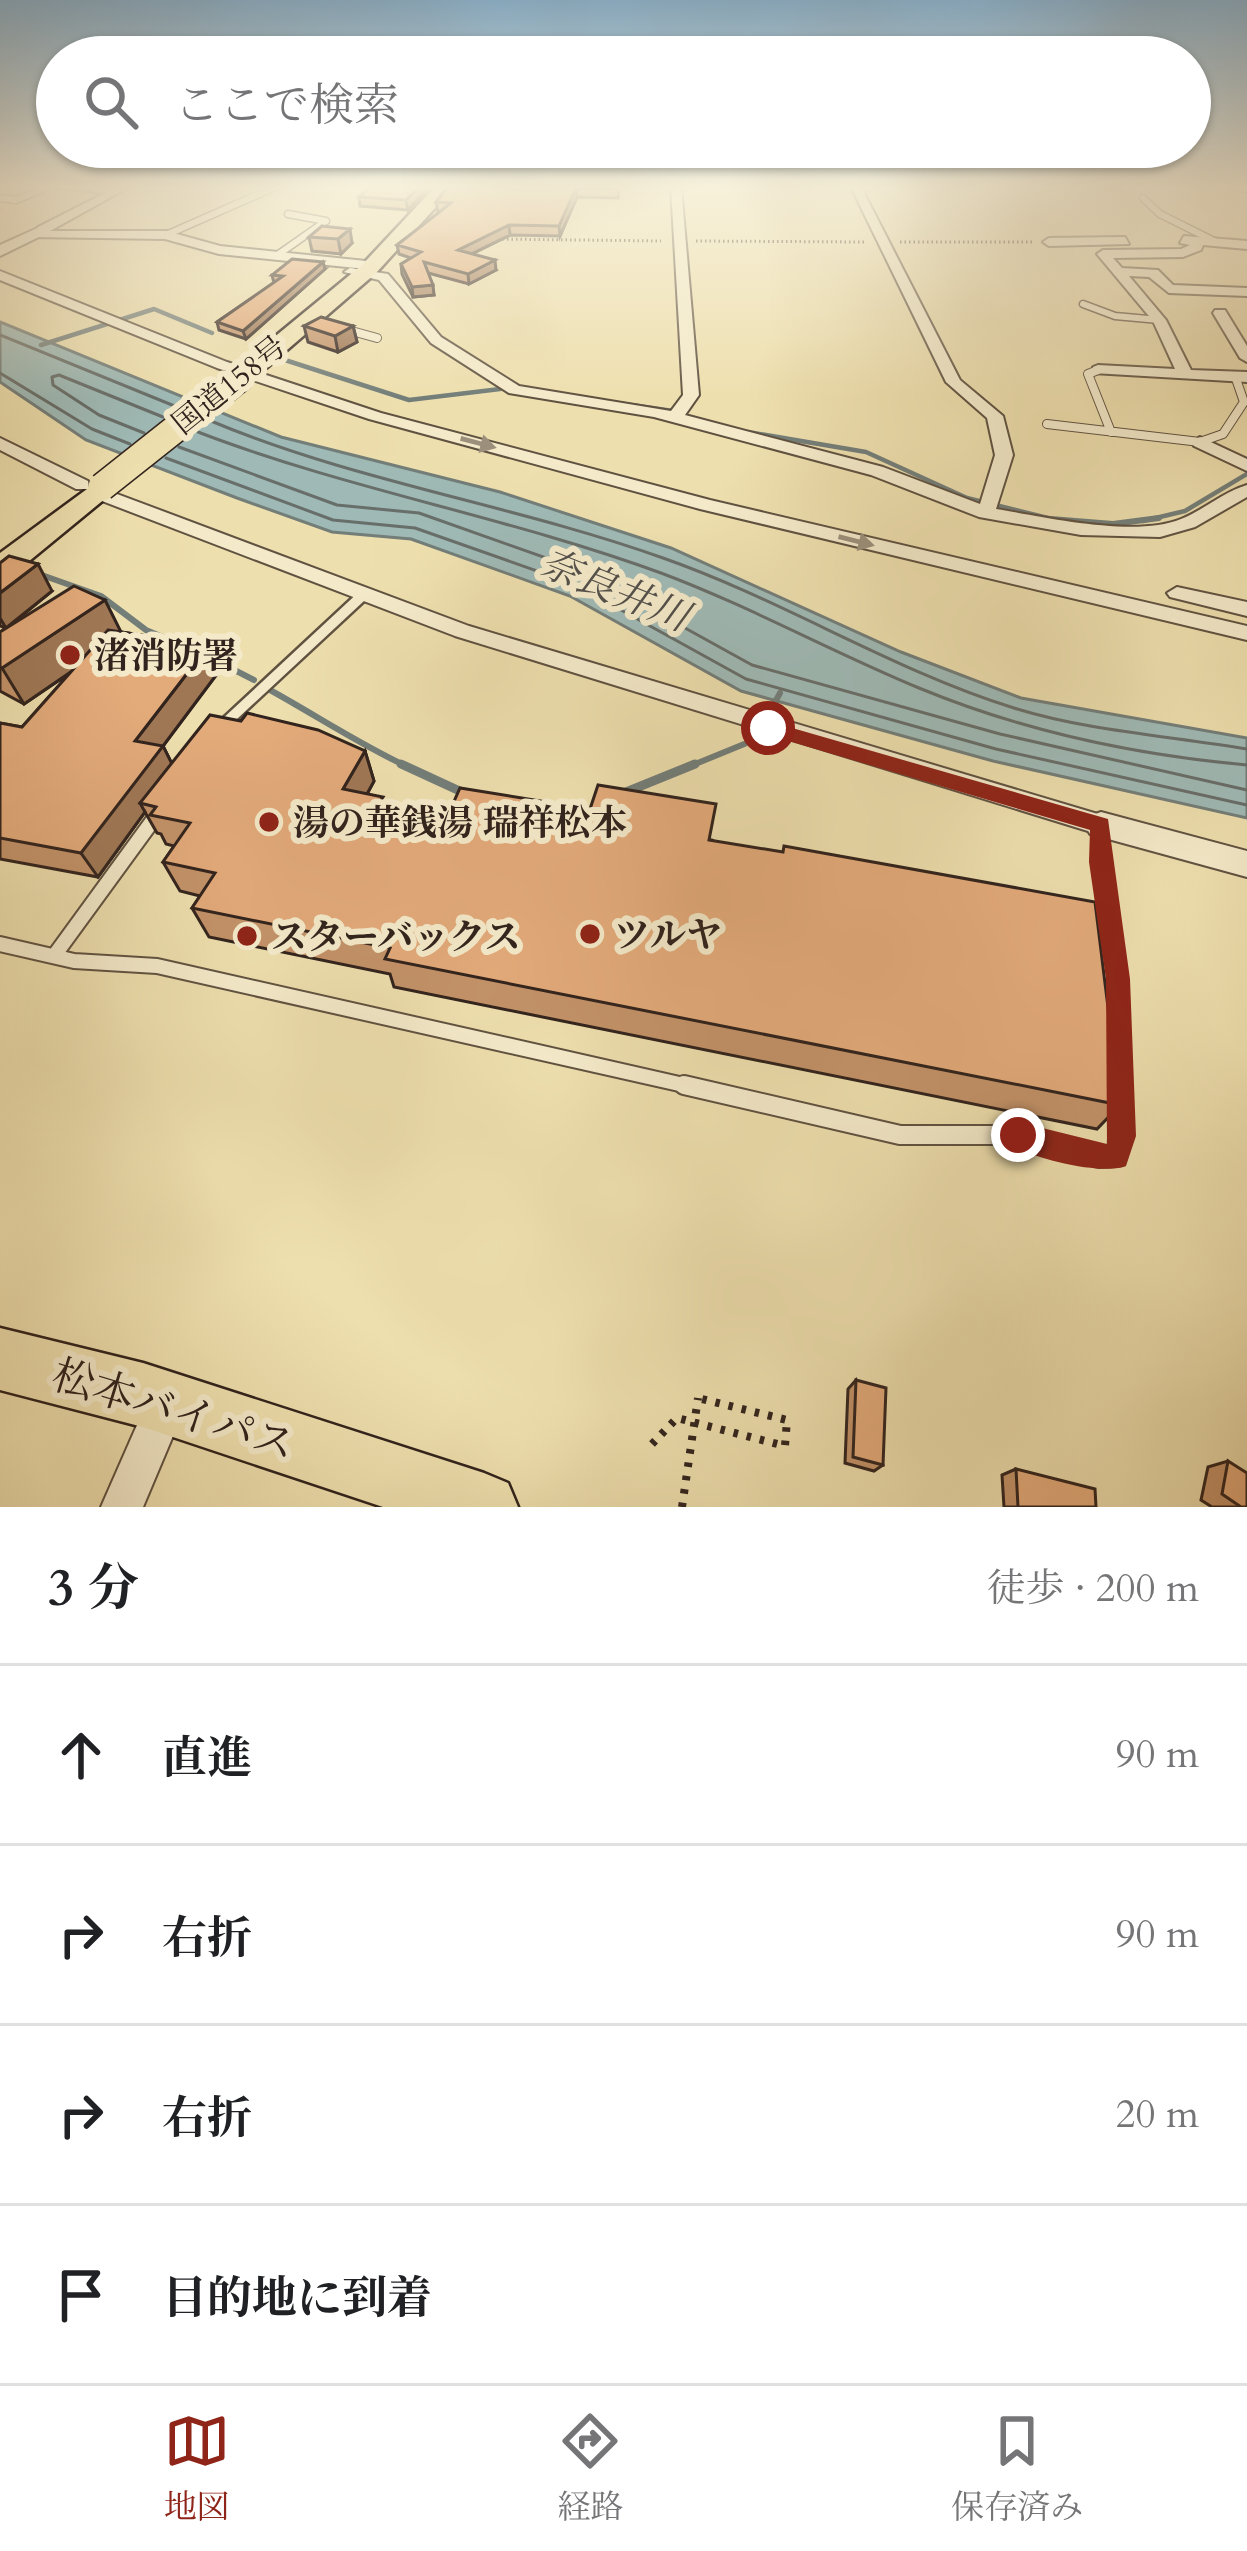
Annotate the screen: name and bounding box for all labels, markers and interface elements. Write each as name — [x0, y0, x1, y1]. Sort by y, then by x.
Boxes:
search box — [36, 36, 1211, 168]
icon: search — [78, 69, 144, 135]
text: ここで検索 — [174, 75, 399, 136]
street label: 国道158号 — [164, 327, 295, 444]
one-way arrow — [460, 435, 497, 454]
one-way arrow — [837, 533, 875, 552]
water label: 奈良井川 — [532, 537, 700, 646]
place label: 渚消防署 — [94, 632, 238, 681]
marker: 渚消防署 — [57, 642, 83, 668]
route start — [741, 701, 795, 755]
place label: 湯の華銭湯 瑞祥松本 — [293, 799, 627, 848]
marker: 湯の華銭湯 瑞祥松本 — [256, 809, 282, 835]
place label: ツルヤ — [614, 911, 722, 960]
place label: スターバックス — [271, 913, 521, 962]
marker: ツルヤ — [577, 921, 603, 947]
marker: スターバックス — [234, 923, 260, 949]
route end — [991, 1108, 1045, 1162]
street label: 松本バイパス — [45, 1346, 302, 1474]
text: 3 分 — [48, 1554, 139, 1624]
text: 徒歩 · 200 m — [987, 1562, 1199, 1615]
icon: ahead — [48, 1722, 114, 1788]
text: 直進 — [162, 1728, 252, 1789]
text: 90 m — [1116, 1728, 1199, 1781]
icon: right — [48, 1902, 114, 1968]
text: 右折 — [162, 1908, 252, 1969]
text: 90 m — [1116, 1908, 1199, 1961]
icon: right — [48, 2082, 114, 2148]
text: 右折 — [162, 2088, 252, 2149]
text: 20 m — [1116, 2088, 1199, 2141]
icon: arrive — [48, 2262, 114, 2328]
text: 目的地に到着 — [162, 2268, 432, 2329]
tab: 地図 — [164, 2408, 230, 2530]
tab: 経路 — [557, 2408, 623, 2530]
tab: 保存済み — [951, 2408, 1083, 2530]

